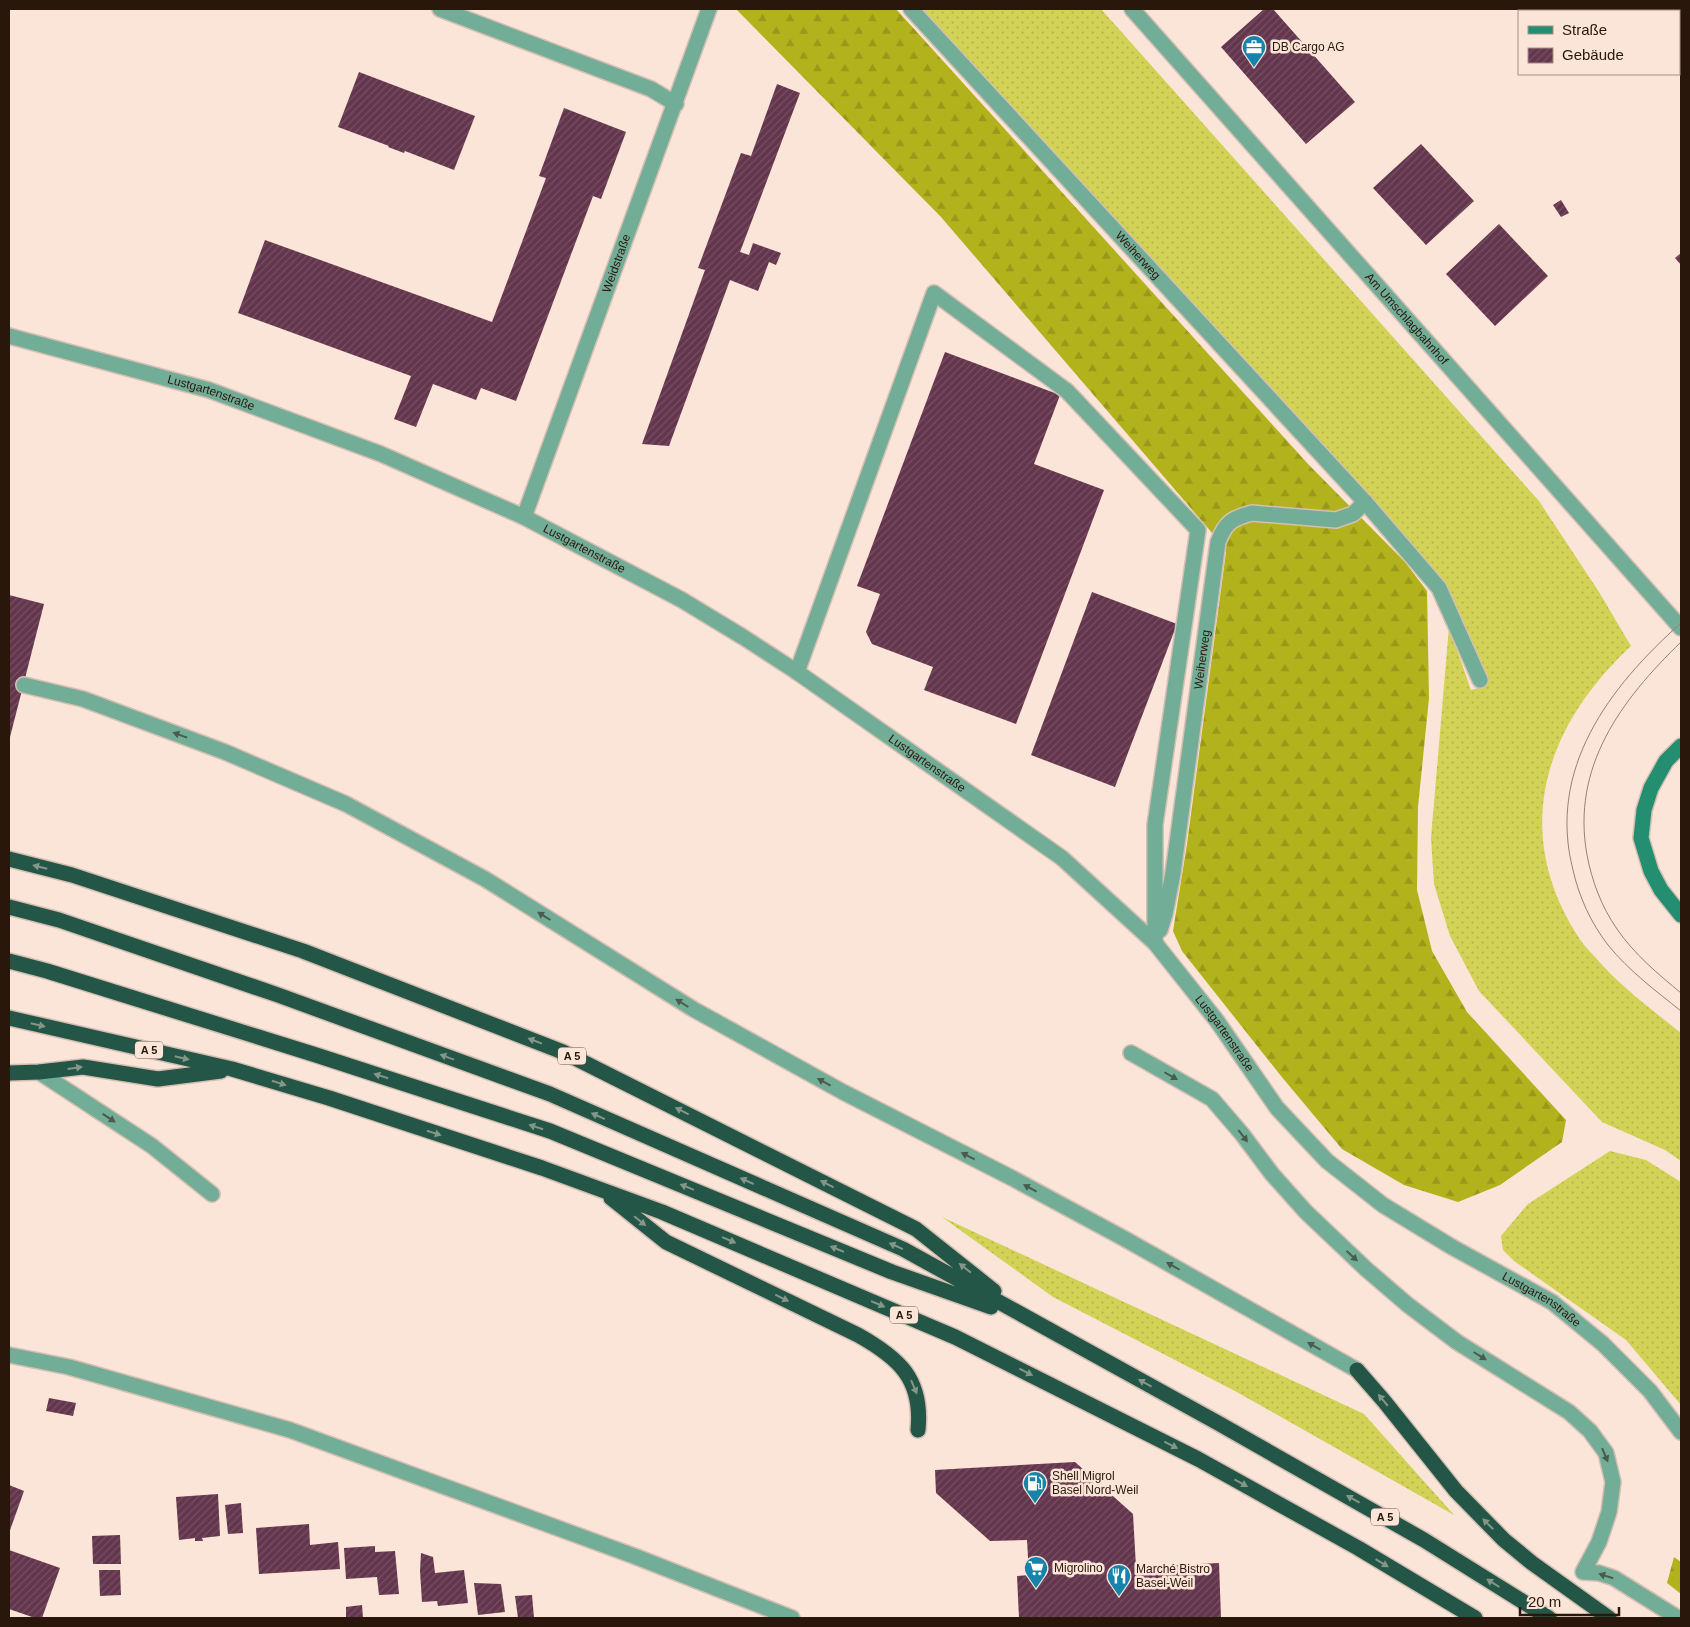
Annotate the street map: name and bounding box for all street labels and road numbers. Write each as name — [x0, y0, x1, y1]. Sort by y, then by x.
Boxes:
street label: Weiherweg — [1112, 229, 1163, 282]
street label: Weidstraße — [599, 232, 634, 294]
street label: Am Umschlagbahnhof — [1362, 270, 1452, 368]
street label: Lustgartenstraße — [166, 372, 257, 414]
street label: Lustgartenstraße — [541, 521, 628, 576]
street label: Weiherweg — [1191, 629, 1213, 690]
street label: Lustgartenstraße — [886, 731, 969, 795]
street label: Lustgartenstraße — [1192, 992, 1257, 1075]
road number: A 5 — [135, 1042, 163, 1058]
road number: A 5 — [558, 1048, 586, 1064]
street label: Lustgartenstraße — [1500, 1269, 1584, 1330]
road number: A 5 — [890, 1306, 918, 1324]
road number: A 5 — [1371, 1508, 1399, 1525]

